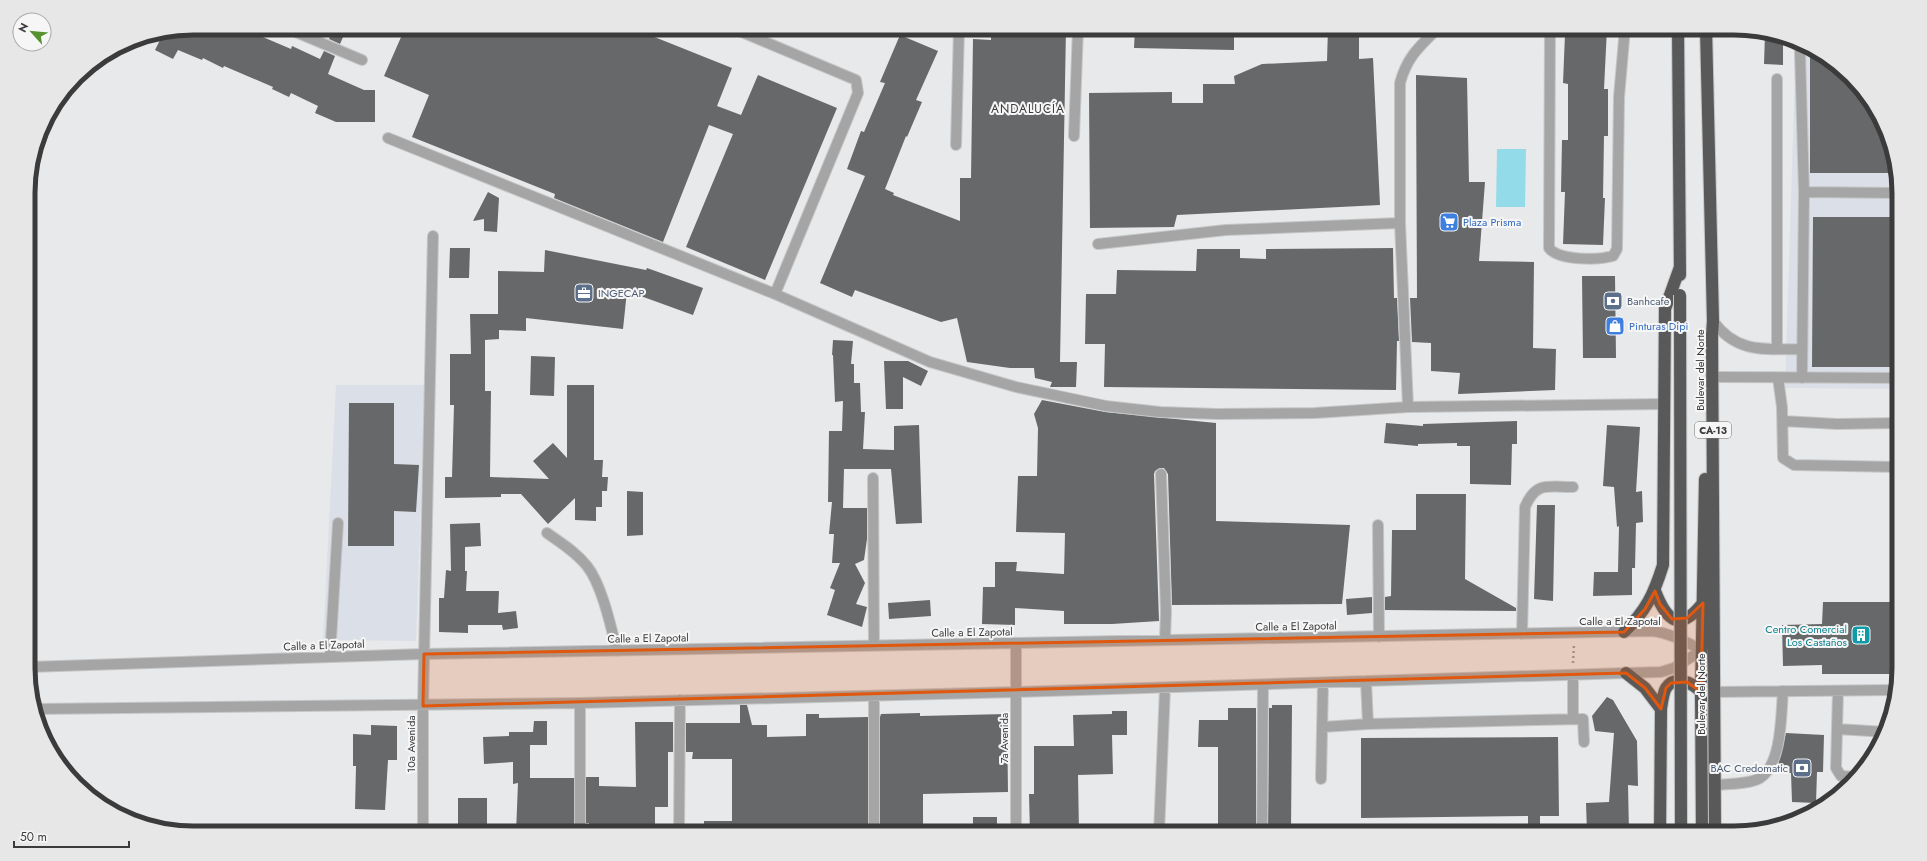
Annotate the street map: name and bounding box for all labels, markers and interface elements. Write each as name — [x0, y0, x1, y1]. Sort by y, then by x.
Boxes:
north arrow — [12, 12, 52, 52]
text: N — [14, 20, 32, 35]
district label: ANDALUCÍA — [991, 100, 1065, 118]
supermarket icon: Plaza Prisma — [1438, 211, 1460, 233]
place label: Plaza Prisma — [1463, 214, 1521, 230]
office icon: INGECAP — [573, 282, 595, 304]
place label: INGECAP — [598, 285, 644, 301]
bank icon: Banhcafe — [1602, 290, 1624, 312]
place label: Banhcafe — [1627, 293, 1670, 309]
shop icon: Pinturas Dipi — [1604, 315, 1626, 337]
place label: Pinturas Dipi — [1629, 318, 1688, 334]
street label: Bulevar del Norte — [1692, 329, 1708, 411]
road number: CA-13 — [1695, 422, 1731, 438]
street label: Calle a El Zapotal — [1579, 613, 1661, 629]
street label: Calle a El Zapotal — [1255, 617, 1337, 635]
place label: Centro Comercial Los Castaños — [1765, 621, 1848, 650]
street label: Calle a El Zapotal — [931, 623, 1013, 641]
building icon: Centro Comercial Los Castaños — [1850, 624, 1872, 646]
street label: Calle a El Zapotal — [607, 629, 689, 647]
street label: Calle a El Zapotal — [283, 636, 365, 654]
street label: Bulevar del Norte — [1693, 653, 1709, 735]
street label: 7a Avenida — [996, 713, 1012, 763]
street label: 10a Avenida — [403, 715, 419, 773]
bank icon: BAC Credomatic — [1791, 757, 1813, 779]
place label: BAC Credomatic — [1711, 760, 1788, 776]
scale bar — [14, 823, 129, 849]
text: 50 m — [20, 828, 47, 846]

